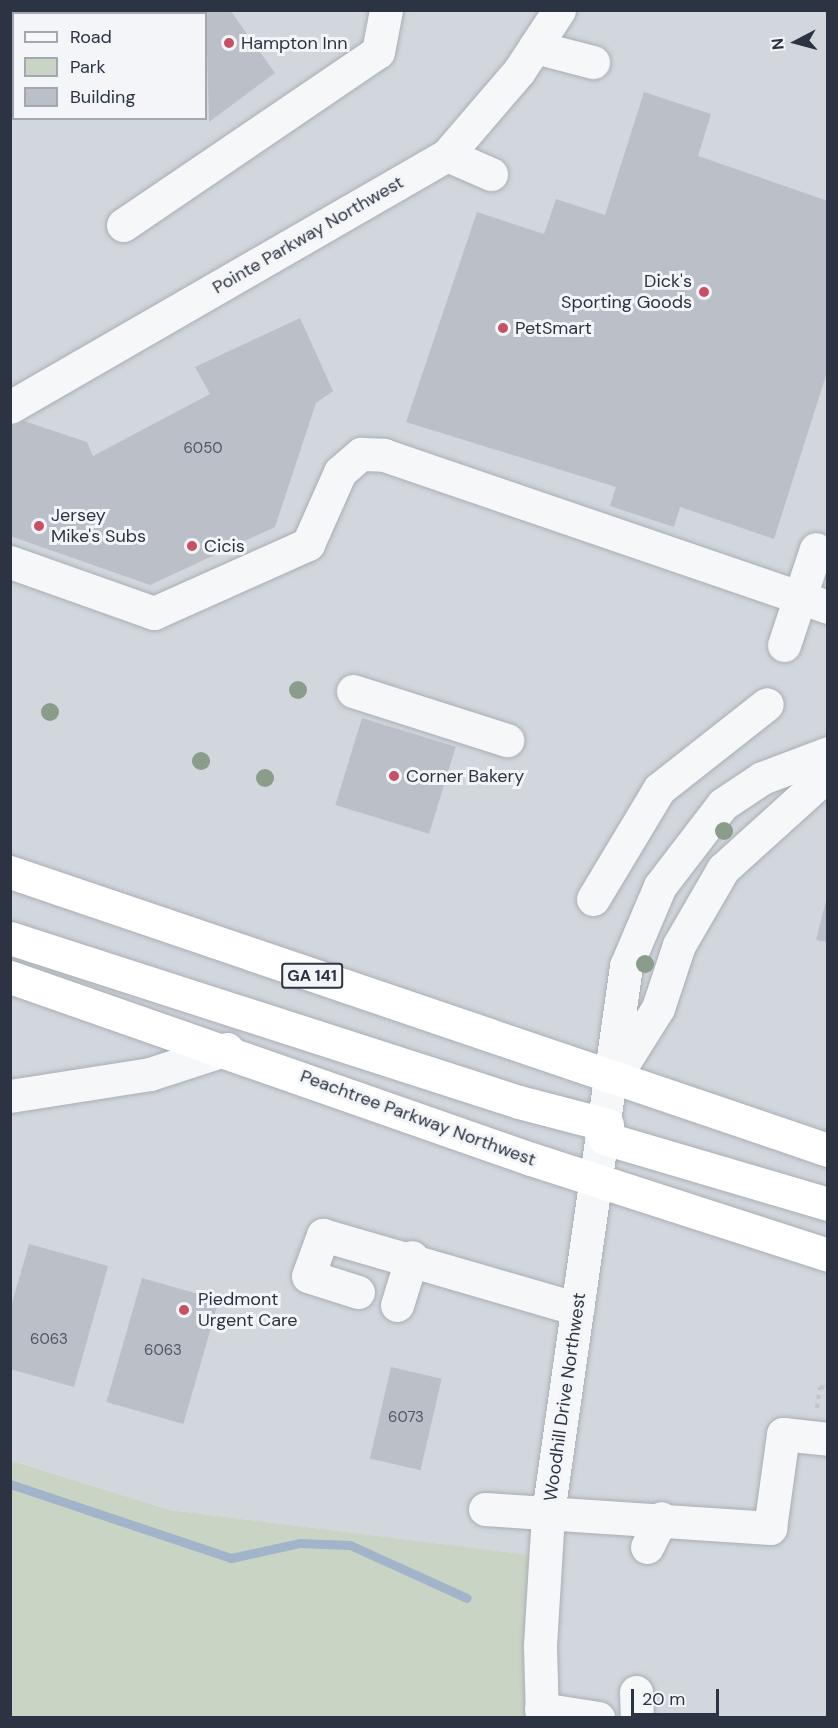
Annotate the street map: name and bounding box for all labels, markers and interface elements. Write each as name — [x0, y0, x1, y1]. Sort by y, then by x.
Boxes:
legend — [12, 12, 207, 120]
north arrow — [766, 12, 826, 72]
text: Road — [70, 25, 112, 49]
place label: Hampton Inn — [241, 32, 347, 54]
marker: Hampton Inn — [222, 36, 236, 50]
text: N — [767, 37, 789, 51]
text: Park — [70, 55, 106, 79]
text: Building — [70, 85, 135, 109]
street label: Pointe Parkway Northwest — [209, 171, 407, 299]
place label: Dick's Sporting Goods — [561, 271, 692, 314]
marker: Dick's Sporting Goods — [697, 285, 711, 299]
place label: PetSmart — [515, 317, 592, 339]
marker: PetSmart — [496, 321, 510, 335]
house number: 6050 — [183, 440, 223, 458]
place label: Jersey Mike's Subs — [51, 505, 146, 548]
marker: Jersey Mike's Subs — [32, 519, 46, 533]
place label: Cicis — [204, 535, 245, 557]
marker: Cicis — [185, 539, 199, 553]
place label: Corner Bakery — [406, 765, 524, 787]
marker: Corner Bakery — [387, 769, 401, 783]
road number: GA 141 — [280, 963, 344, 989]
street label: Peachtree Parkway Northwest — [297, 1065, 539, 1171]
place label: Piedmont Urgent Care — [198, 1289, 298, 1332]
street label: Woodhill Drive Northwest — [540, 1291, 590, 1503]
marker: Piedmont Urgent Care — [175, 1301, 193, 1319]
house number: 6063 — [30, 1331, 68, 1349]
house number: 6063 — [144, 1342, 182, 1360]
house number: 6073 — [388, 1409, 424, 1427]
scale bar — [634, 1677, 722, 1715]
text: 20 m — [642, 1687, 685, 1711]

